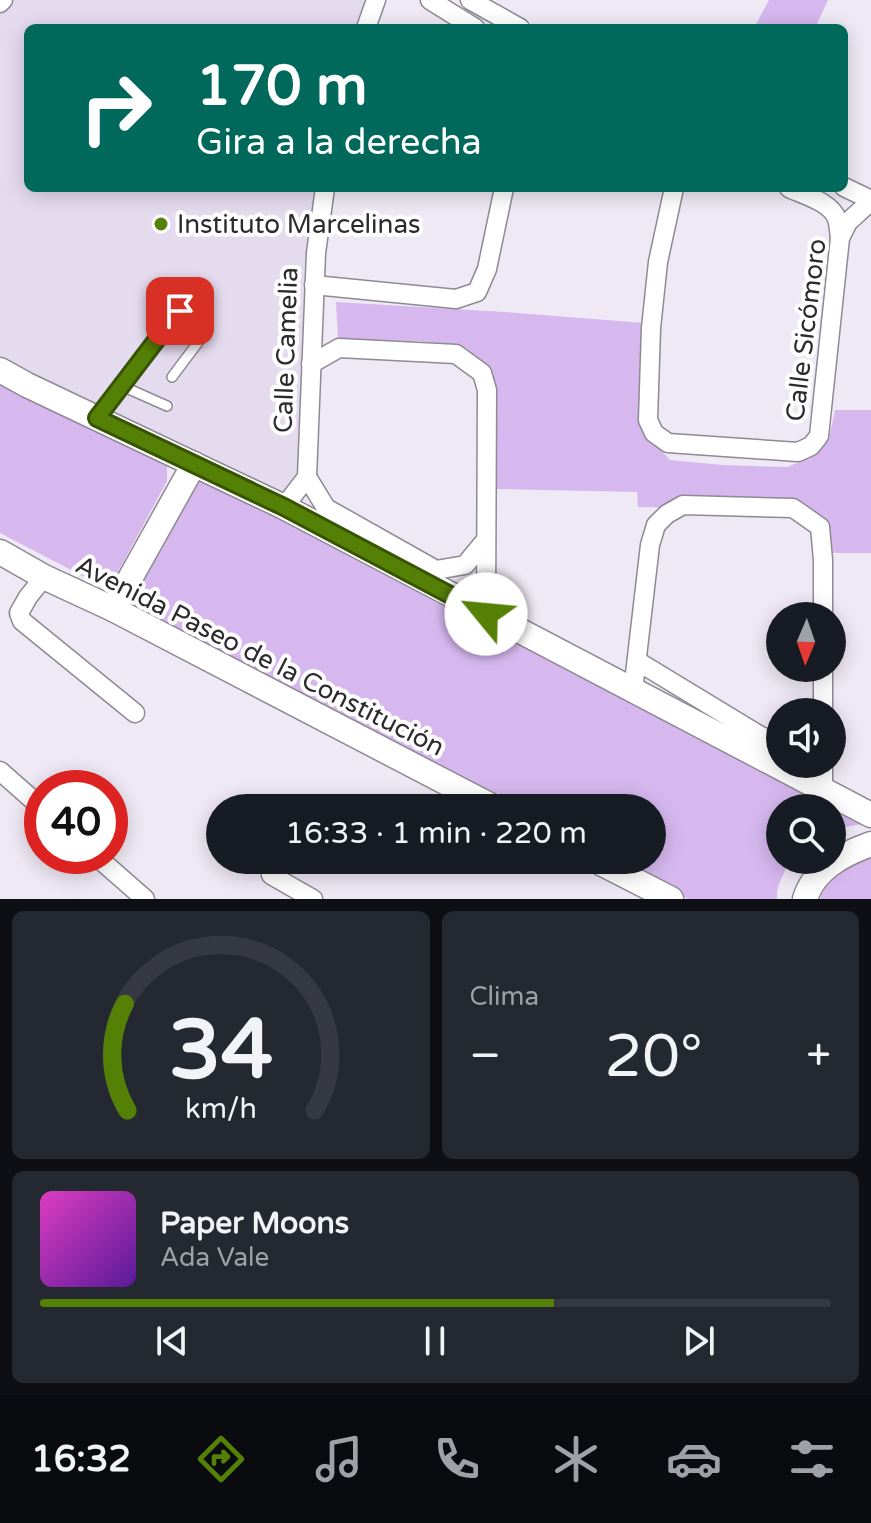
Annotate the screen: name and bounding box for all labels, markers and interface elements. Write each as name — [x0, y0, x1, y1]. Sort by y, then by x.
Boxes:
text: 170 m — [196, 53, 367, 120]
icon: right — [64, 56, 168, 160]
text: Gira a la derecha — [196, 121, 482, 164]
place label: Instituto Marcelinas — [177, 209, 421, 240]
marker: Instituto Marcelinas — [152, 215, 170, 233]
street label: Calle Sicómoro — [779, 237, 833, 423]
street label: Calle Camelia — [268, 267, 304, 433]
pin — [146, 277, 214, 345]
icon: arrive — [158, 289, 202, 333]
street label: Avenida Paseo de la Constitución — [70, 549, 450, 763]
position arrow — [444, 572, 528, 656]
north arrow — [766, 602, 846, 682]
map controls — [766, 602, 846, 874]
button: sound — [766, 698, 846, 778]
speed limit sign: 40 — [24, 770, 128, 874]
button: search — [766, 794, 846, 874]
text: 16:33 · 1 min · 220 m — [285, 815, 587, 852]
text: Clima — [470, 981, 539, 1012]
text: 34 — [169, 1001, 273, 1101]
text: 20° — [605, 1021, 703, 1093]
text: − — [470, 1030, 501, 1083]
text: + — [806, 1030, 831, 1083]
text: km/h — [185, 1092, 257, 1126]
text: Paper Moons — [160, 1205, 349, 1242]
text: Ada Vale — [160, 1242, 269, 1273]
icon: previous — [150, 1319, 194, 1363]
icon: pause — [413, 1319, 457, 1363]
icon: next — [677, 1319, 721, 1363]
icon: directions — [193, 1431, 249, 1487]
icon: music — [311, 1431, 367, 1487]
icon: phone — [429, 1431, 485, 1487]
icon: climate — [548, 1431, 604, 1487]
icon: car — [666, 1431, 722, 1487]
icon: filters — [784, 1431, 840, 1487]
text: 16:32 — [31, 1438, 131, 1481]

